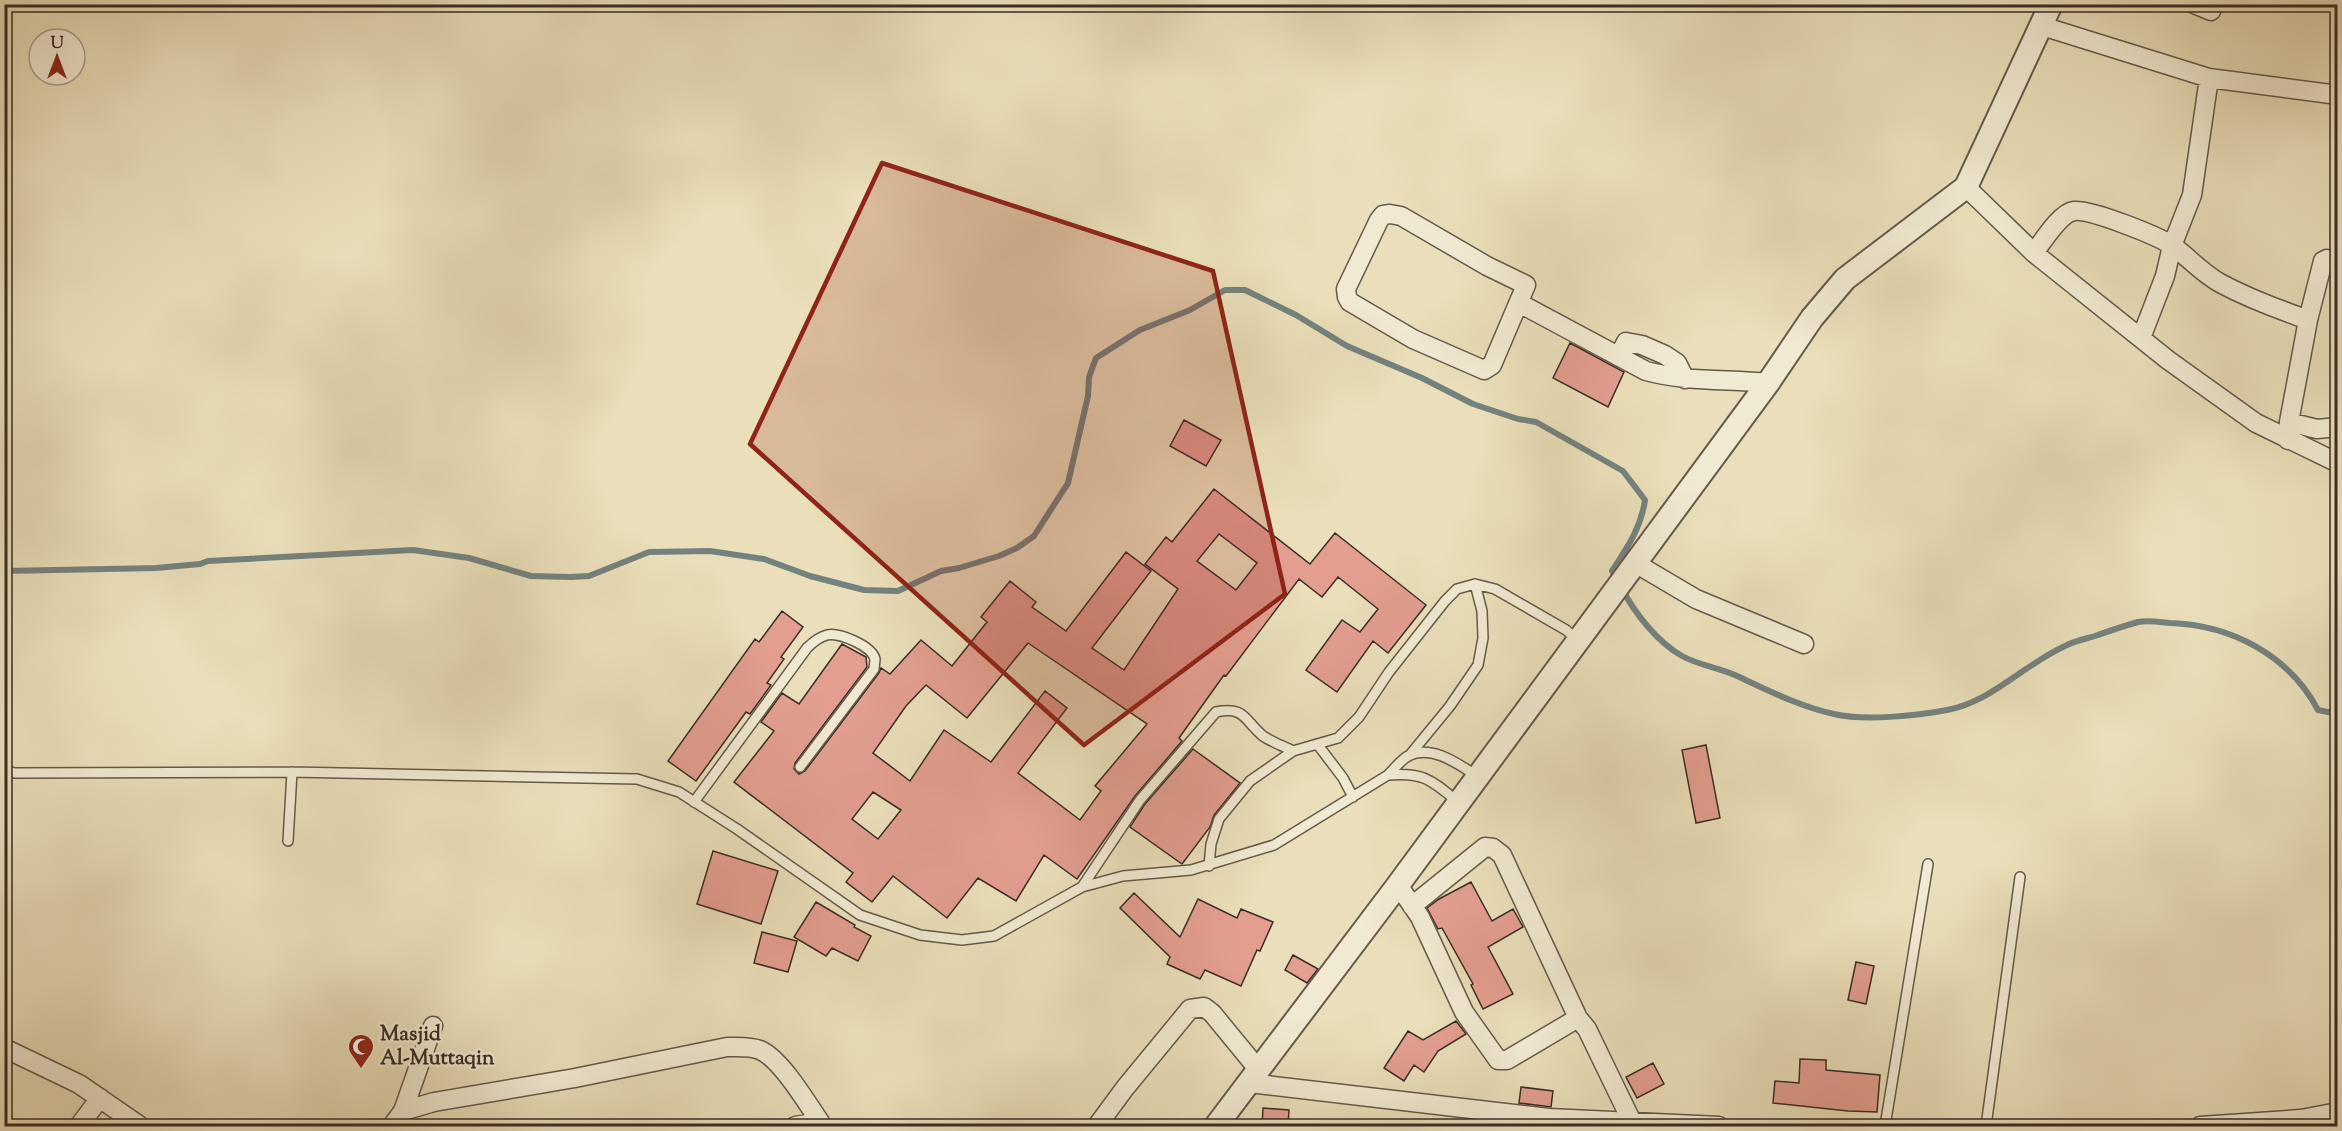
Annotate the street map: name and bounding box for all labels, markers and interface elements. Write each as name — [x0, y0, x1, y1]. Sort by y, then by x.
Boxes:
north arrow — [27, 27, 87, 87]
text: U — [50, 33, 64, 56]
place label: Masjid Al-Muttaqin — [380, 1020, 495, 1074]
mosque icon: Masjid Al-Muttaqin — [346, 1032, 376, 1070]

